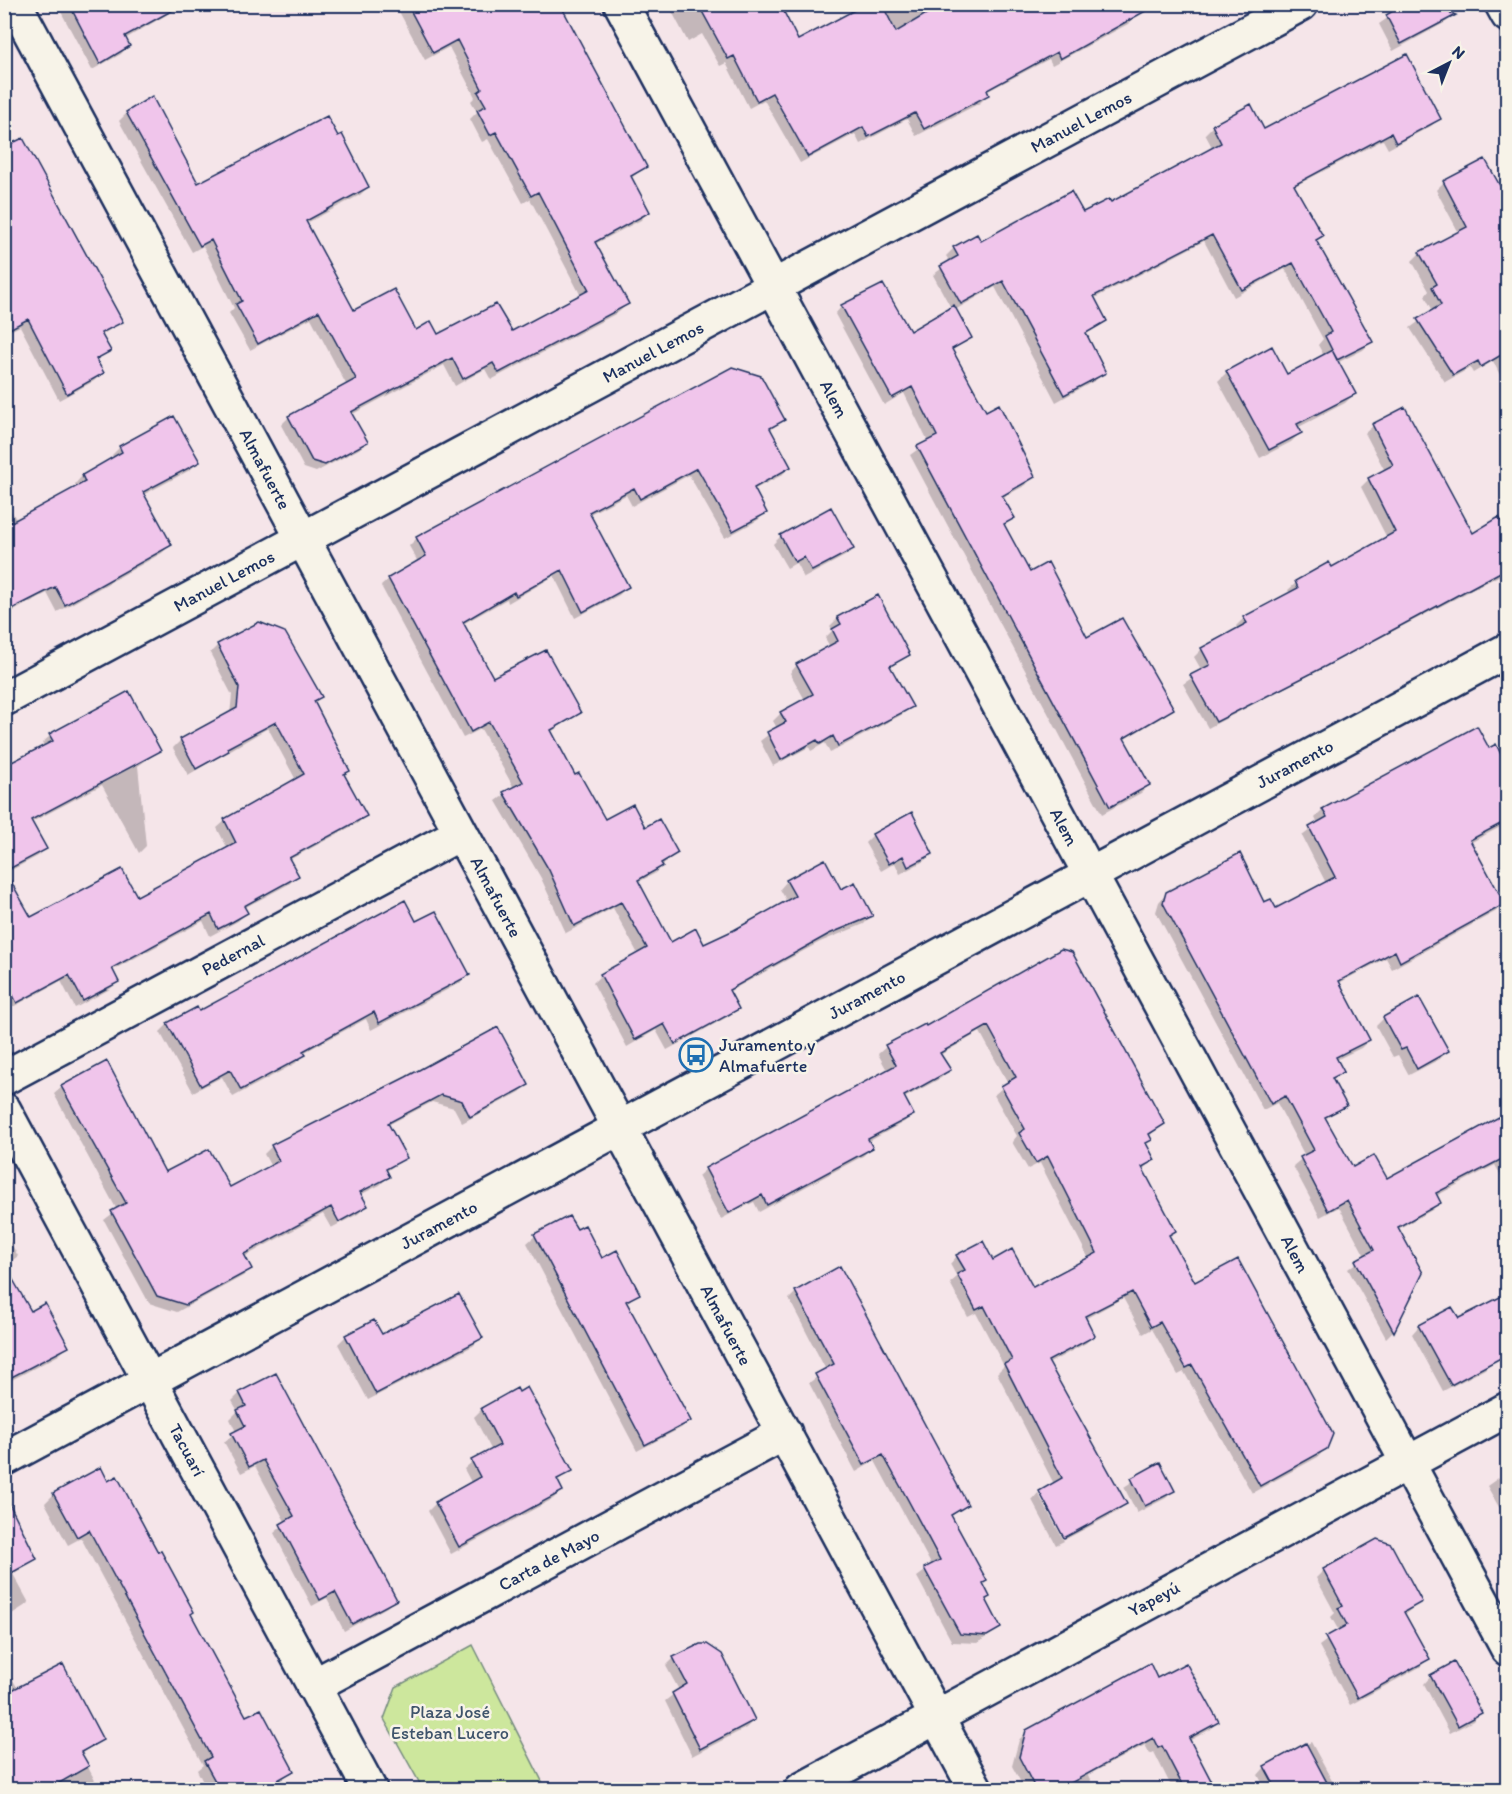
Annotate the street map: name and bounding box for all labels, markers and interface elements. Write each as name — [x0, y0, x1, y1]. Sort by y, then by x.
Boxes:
north arrow — [1419, 33, 1479, 93]
text: N — [1448, 42, 1469, 63]
street label: Manuel Lemos — [1027, 86, 1135, 158]
street label: Manuel Lemos — [599, 316, 707, 388]
street label: Alem — [815, 376, 853, 422]
street label: Almafuerte — [235, 425, 295, 513]
street label: Manuel Lemos — [170, 545, 278, 617]
street label: Juramento — [1253, 735, 1337, 793]
street label: Alem — [1045, 804, 1083, 850]
street label: Almafuerte — [466, 853, 526, 941]
street label: Pedernal — [198, 929, 268, 981]
street label: Juramento — [825, 966, 909, 1024]
place label: Juramento y Almafuerte — [719, 1034, 816, 1077]
bus stop icon: Juramento y Almafuerte — [678, 1037, 714, 1073]
street label: Juramento — [397, 1196, 481, 1254]
street label: Alem — [1276, 1231, 1314, 1277]
street label: Almafuerte — [696, 1281, 756, 1369]
street label: Tacuarí — [164, 1420, 210, 1481]
street label: Carta de Mayo — [495, 1524, 603, 1596]
street label: Yapeyú — [1125, 1576, 1183, 1622]
park label: Plaza José Esteban Lucero — [391, 1701, 509, 1744]

